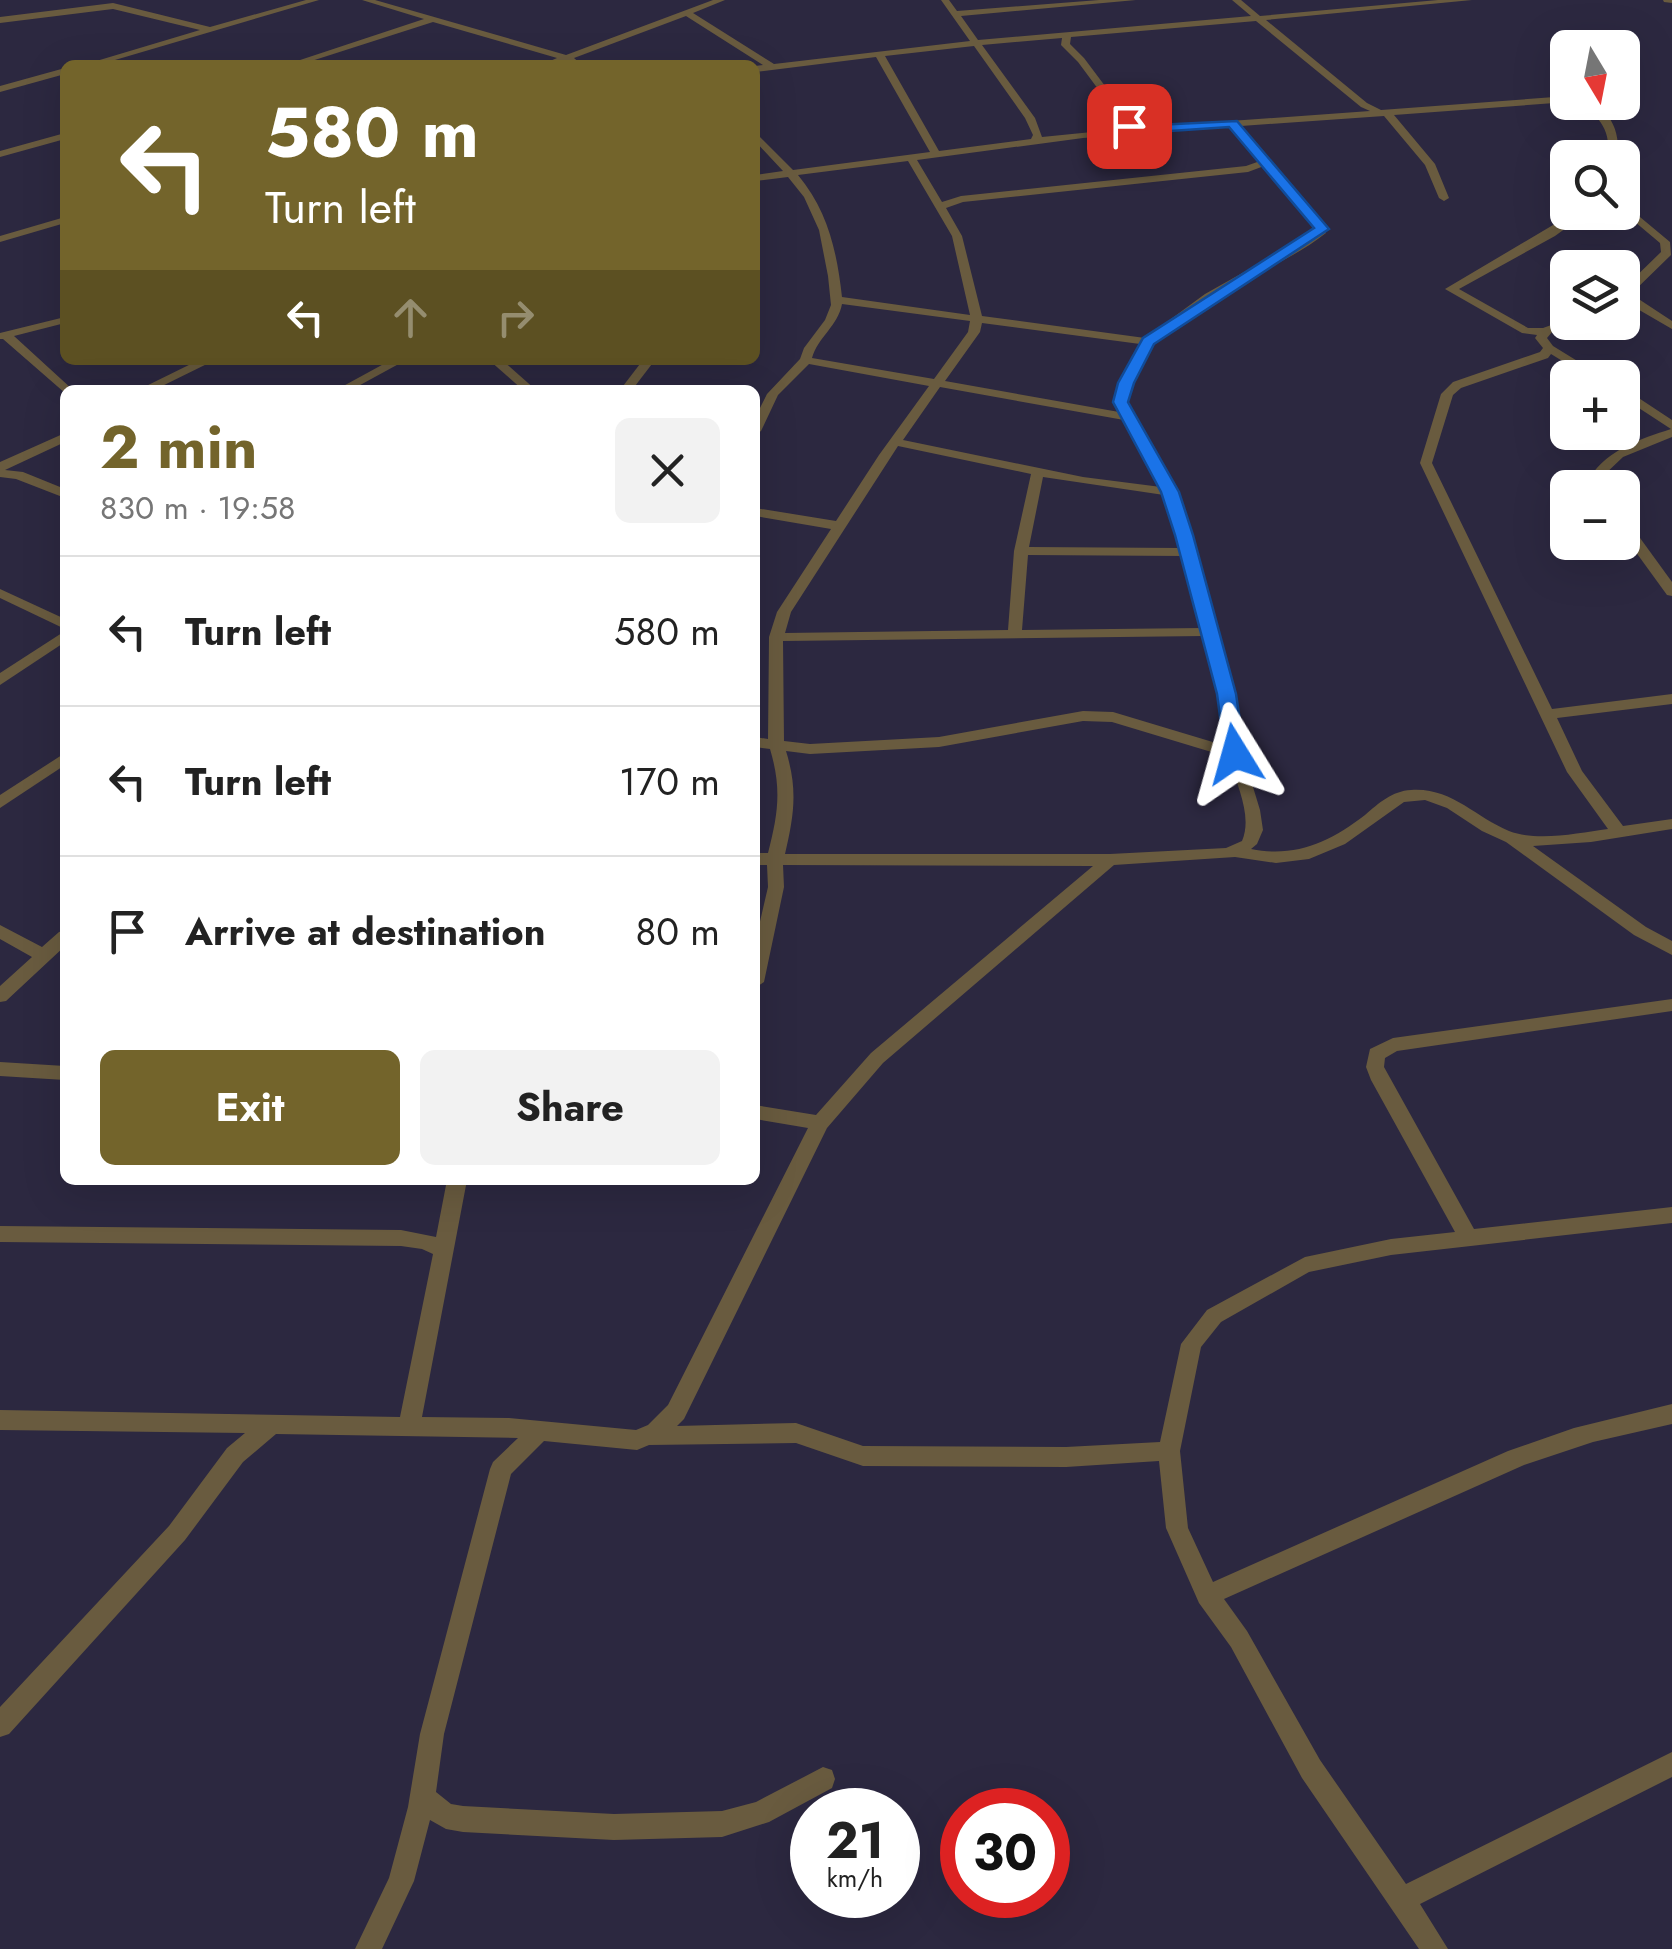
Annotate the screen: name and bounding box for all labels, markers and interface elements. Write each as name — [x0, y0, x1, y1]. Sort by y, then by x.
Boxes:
north arrow — [1550, 30, 1640, 120]
map controls — [1550, 30, 1640, 560]
text: 580 m — [265, 82, 479, 183]
pin — [1087, 84, 1172, 169]
icon: arrive — [1102, 99, 1157, 154]
icon: left — [100, 100, 230, 230]
button: search — [1550, 140, 1640, 230]
text: Turn left — [265, 175, 416, 240]
button: layers — [1550, 250, 1640, 340]
icon: left — [278, 290, 333, 345]
icon: ahead — [383, 290, 438, 345]
icon: right — [488, 290, 543, 345]
button: + — [1550, 360, 1640, 450]
text: 2 min — [100, 404, 258, 491]
button: close — [615, 418, 720, 523]
button: − — [1550, 470, 1640, 560]
text: 830 m · 19:58 — [100, 485, 295, 531]
icon: left — [100, 604, 155, 659]
text: Turn left — [185, 604, 331, 659]
text: 580 m — [614, 604, 720, 659]
position arrow — [1183, 702, 1287, 806]
icon: left — [100, 754, 155, 809]
text: Turn left — [185, 754, 331, 809]
text: 170 m — [619, 754, 720, 809]
icon: arrive — [100, 904, 155, 959]
text: Arrive at destination — [185, 904, 546, 959]
text: 80 m — [635, 904, 720, 959]
button: Exit — [100, 1050, 400, 1165]
button: Share — [420, 1050, 720, 1165]
speed limit sign: 30 — [940, 1788, 1070, 1918]
text: 21 — [826, 1804, 884, 1877]
text: km/h — [827, 1860, 883, 1896]

